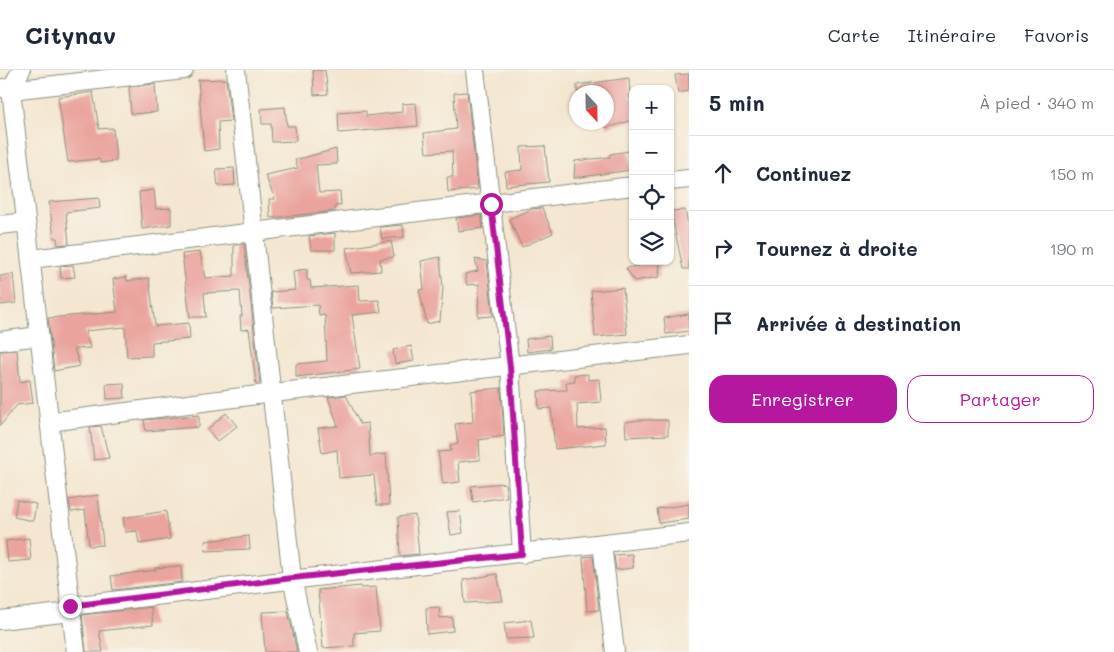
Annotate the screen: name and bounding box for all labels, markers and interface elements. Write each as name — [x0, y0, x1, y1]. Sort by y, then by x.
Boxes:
text: Citynav — [25, 19, 116, 50]
text: Carte — [828, 23, 880, 47]
text: Itinéraire — [908, 23, 996, 47]
text: Favoris — [1024, 23, 1089, 47]
north arrow — [569, 85, 614, 130]
map controls — [629, 85, 674, 265]
button: + — [629, 85, 674, 130]
text: 5 min — [709, 89, 765, 116]
text: À pied · 340 m — [979, 92, 1094, 113]
button: − — [629, 130, 674, 175]
icon: ahead — [709, 159, 737, 187]
text: Continuez — [756, 161, 851, 186]
text: 150 m — [1050, 163, 1094, 184]
button: locate — [629, 175, 674, 220]
route start — [480, 193, 503, 216]
button: layers — [629, 220, 674, 265]
icon: right — [709, 234, 737, 262]
text: Tournez à droite — [756, 236, 918, 261]
text: 190 m — [1050, 238, 1094, 259]
icon: arrive — [709, 309, 737, 337]
text: Arrivée à destination — [756, 311, 961, 336]
button: Enregistrer — [709, 375, 897, 423]
button: Partager — [907, 375, 1094, 423]
route end — [59, 595, 82, 618]

